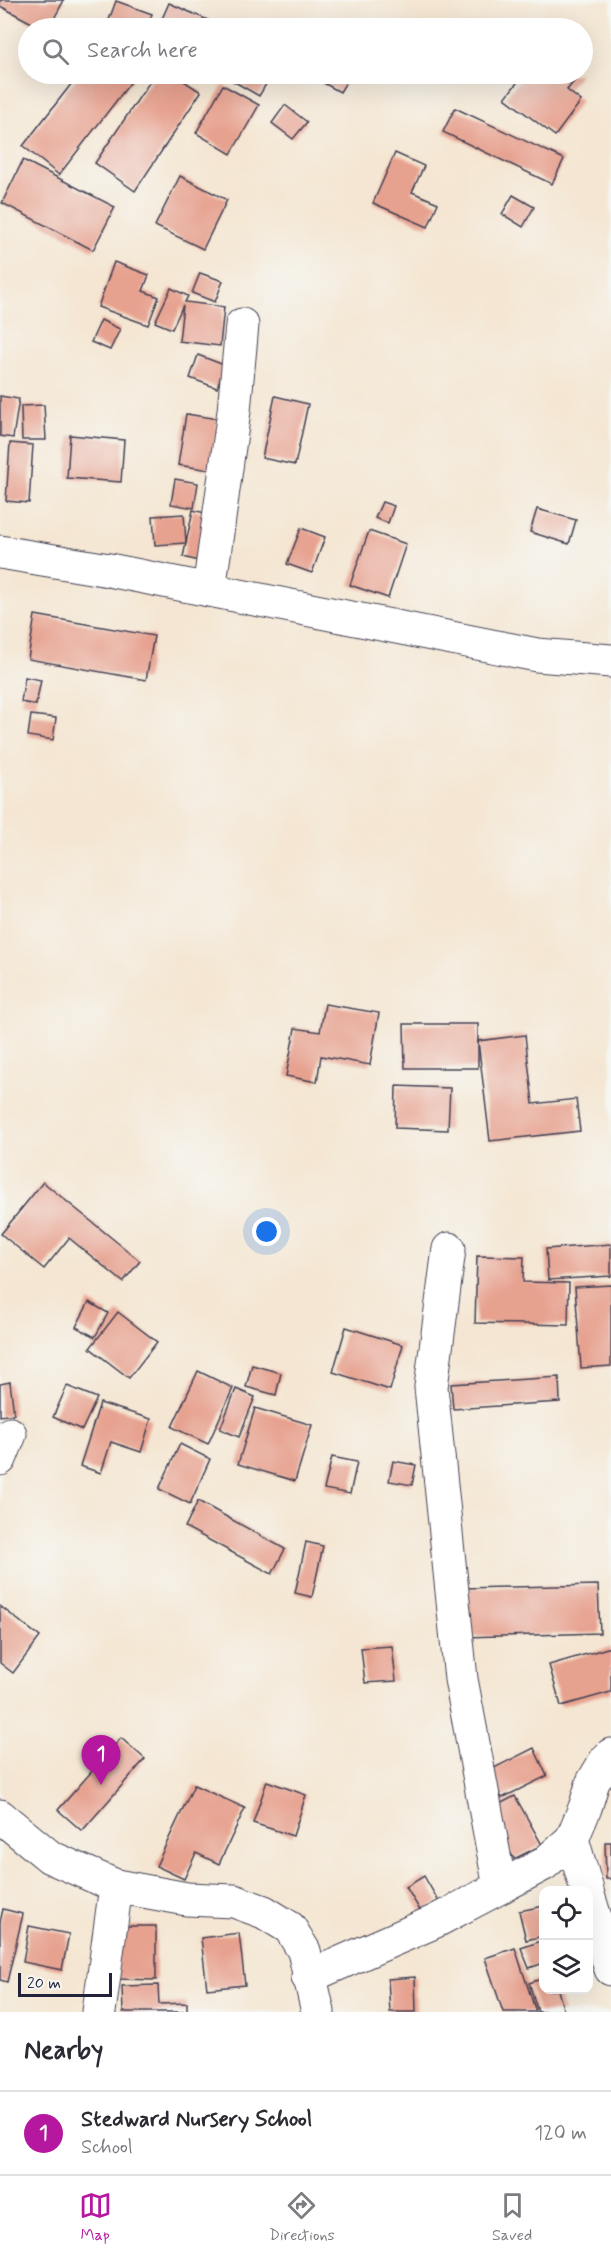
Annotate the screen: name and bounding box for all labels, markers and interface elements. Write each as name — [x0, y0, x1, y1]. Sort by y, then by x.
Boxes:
search box — [18, 18, 593, 84]
icon: search — [39, 35, 72, 68]
text: Search here — [87, 37, 198, 65]
your location — [252, 1217, 281, 1246]
pin: 1 — [82, 1736, 120, 1785]
map controls — [539, 1886, 593, 1994]
button: locate — [539, 1886, 593, 1940]
button: layers — [539, 1940, 593, 1994]
scale bar — [18, 1970, 112, 1998]
text: 20 m — [27, 1973, 61, 1994]
text: Nearby — [24, 2034, 103, 2068]
text: Stedward Nursery School — [81, 2106, 312, 2134]
text: 1 — [39, 2120, 48, 2147]
text: 120 m — [534, 2120, 587, 2147]
text: School — [81, 2134, 133, 2161]
tab: Map — [79, 2189, 112, 2246]
tab: Directions — [269, 2189, 335, 2246]
tab: Saved — [492, 2189, 532, 2246]

